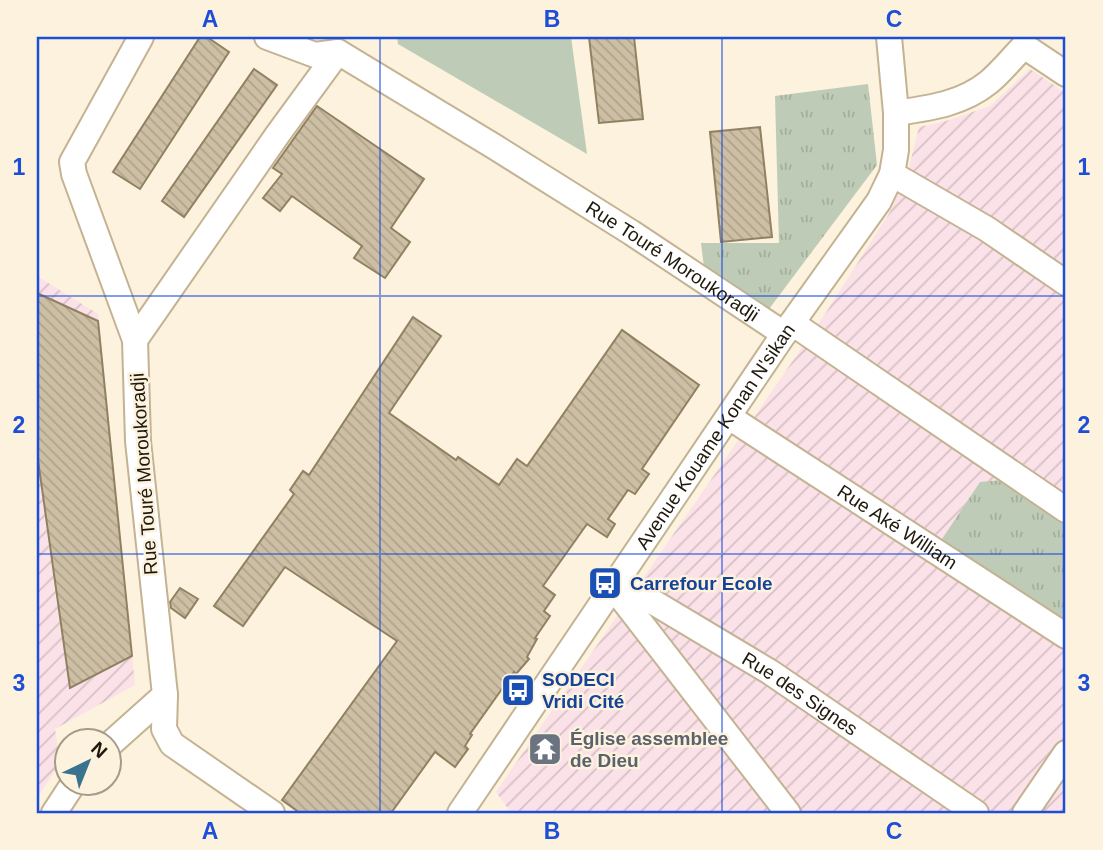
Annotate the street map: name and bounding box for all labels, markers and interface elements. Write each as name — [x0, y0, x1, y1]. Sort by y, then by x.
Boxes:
text: A — [202, 6, 218, 32]
text: B — [544, 6, 560, 32]
text: C — [886, 6, 902, 32]
text: 1 — [13, 154, 26, 180]
text: 1 — [1078, 154, 1091, 180]
street label: Rue Touré Moroukoradji — [582, 196, 763, 325]
street label: Avenue Kouame Konan N'sikan — [631, 319, 799, 553]
street label: Rue Touré Moroukoradji — [126, 372, 162, 576]
text: 2 — [13, 412, 25, 438]
text: 2 — [1078, 412, 1090, 438]
street label: Rue Aké William — [834, 480, 961, 573]
bus stop icon: Carrefour Ecole — [586, 564, 624, 602]
place label: Carrefour Ecole — [630, 573, 773, 594]
street label: Rue des Signes — [739, 647, 862, 739]
place label: SODECI Vridi Cité — [542, 669, 624, 712]
text: 3 — [13, 670, 25, 696]
text: 3 — [1078, 670, 1090, 696]
bus stop icon: SODECI Vridi Cité — [499, 671, 537, 709]
north arrow — [52, 728, 122, 798]
place label: Église assemblee de Dieu — [570, 728, 728, 771]
temple icon: Église assemblee de Dieu — [526, 730, 564, 768]
text: N — [87, 738, 111, 762]
text: A — [202, 818, 218, 844]
text: B — [544, 818, 560, 844]
text: C — [886, 818, 902, 844]

